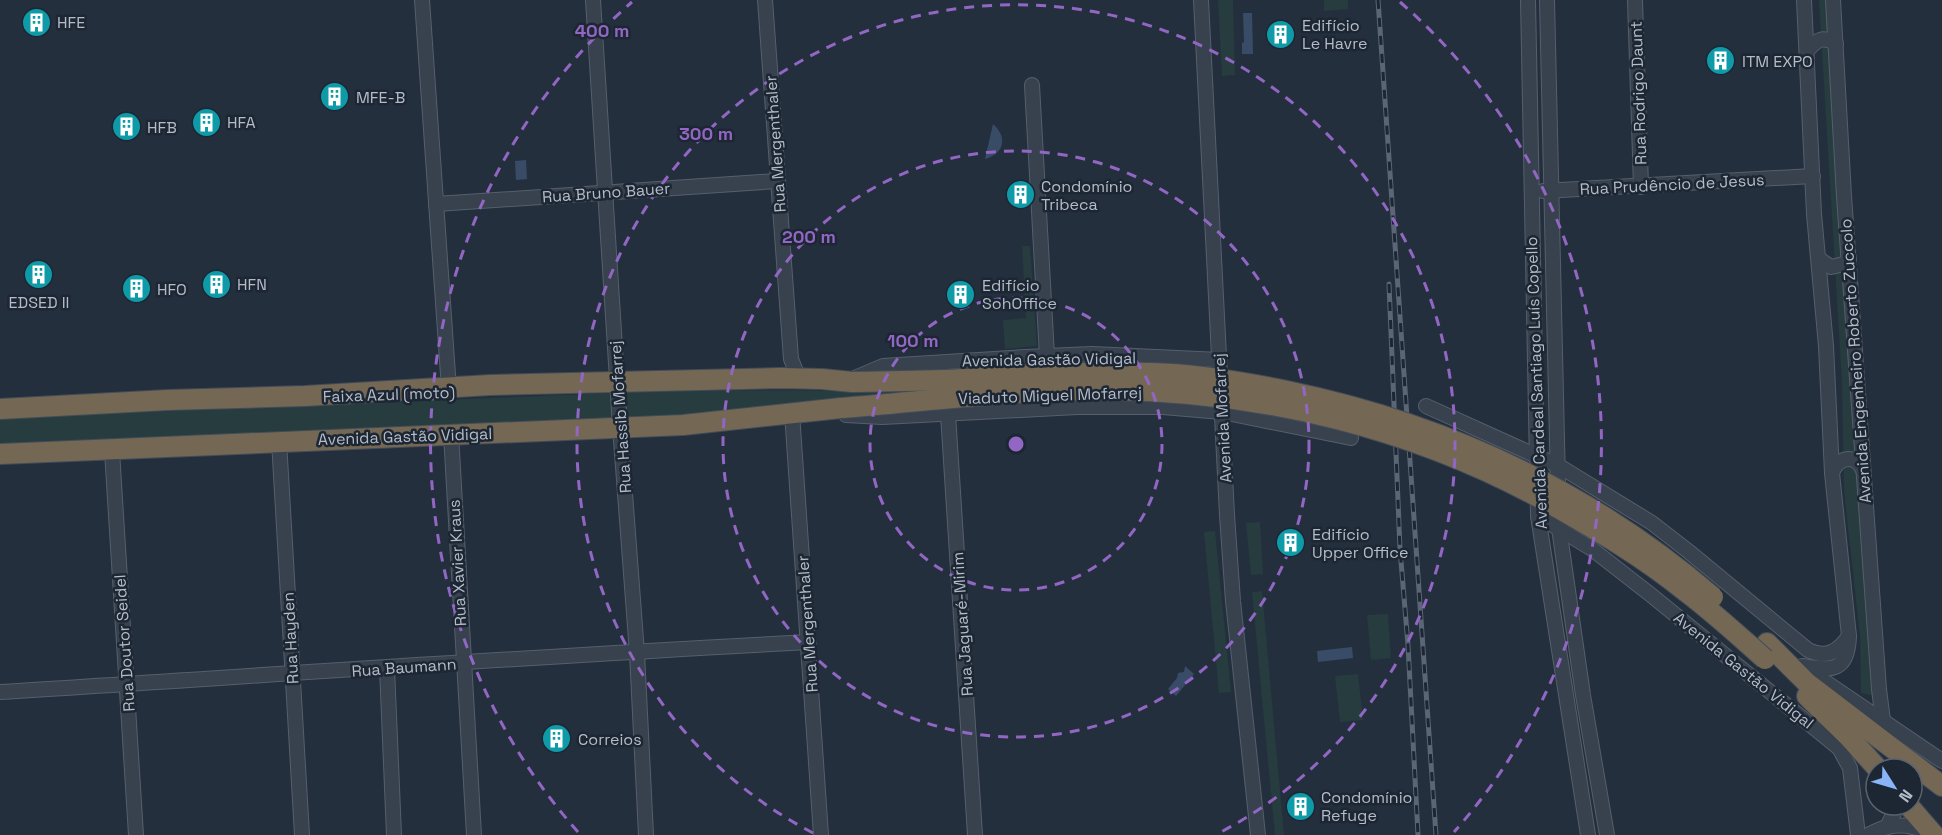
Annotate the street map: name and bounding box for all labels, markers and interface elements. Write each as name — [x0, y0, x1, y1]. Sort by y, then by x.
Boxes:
building icon: HFE — [20, 6, 52, 38]
place label: HFE — [57, 12, 85, 33]
place label: Edifício Le Havre — [1302, 15, 1367, 54]
building icon: Edifício Le Havre — [1265, 18, 1297, 50]
text: 400 m — [575, 19, 629, 42]
street label: Rua Rodrigo Daunt — [1625, 21, 1652, 165]
building icon: ITM EXPO — [1705, 45, 1737, 77]
place label: ITM EXPO — [1742, 51, 1813, 72]
street label: Rua Mergenthaler — [760, 75, 791, 213]
building icon: MFE-B — [319, 81, 351, 113]
place label: MFE-B — [356, 87, 405, 108]
building icon: HFA — [190, 106, 222, 138]
building icon: HFB — [110, 111, 142, 143]
place label: HFA — [227, 112, 256, 133]
place label: HFB — [147, 117, 177, 138]
text: 300 m — [679, 122, 733, 145]
street label: Rua Prudêncio de Jesus — [1579, 169, 1765, 200]
place label: Condomínio Tribeca — [1041, 176, 1132, 215]
street label: Rua Bruno Bauer — [541, 178, 671, 207]
building icon: Condomínio Tribeca — [1004, 179, 1036, 211]
street label: Avenida Engenheiro Roberto Zuccolo — [1835, 218, 1876, 504]
text: 200 m — [782, 225, 836, 248]
street label: Avenida Cardeal Santiago Luís Copello — [1521, 236, 1552, 530]
building icon: EDSED II — [23, 258, 55, 290]
building icon: HFN — [200, 268, 232, 300]
building icon: HFO — [120, 273, 152, 305]
place label: HFN — [237, 274, 267, 295]
place label: Edifício SohOffice — [982, 275, 1057, 314]
building icon: Edifício SohOffice — [945, 278, 977, 310]
place label: HFO — [157, 279, 187, 300]
place label: EDSED II — [9, 292, 69, 313]
text: 100 m — [887, 329, 939, 352]
street label: Rua Hassib Mofarrej — [605, 340, 636, 494]
street label: Avenida Gastão Vidigal — [962, 347, 1136, 372]
street label: Avenida Mofarrej — [1209, 353, 1236, 483]
street label: Faixa Azul (moto) — [322, 382, 456, 407]
street label: Viaduto Miguel Mofarrej — [958, 382, 1142, 409]
street label: Avenida Gastão Vidigal — [318, 423, 493, 450]
centre of rings — [1006, 434, 1026, 454]
street label: Rua Xavier Kraus — [444, 499, 471, 627]
place label: Edifício Upper Office — [1312, 524, 1408, 563]
building icon: Edifício Upper Office — [1275, 527, 1307, 559]
street label: Rua Jaguaré-Mirim — [947, 551, 978, 697]
street label: Rua Mergenthaler — [792, 555, 823, 693]
street label: Rua Doutor Seidel — [109, 574, 140, 712]
street label: Rua Hayden — [278, 591, 303, 684]
street label: Avenida Gastão Vidigal — [1669, 607, 1818, 733]
street label: Rua Baumann — [351, 653, 457, 682]
building icon: Correios — [541, 723, 573, 755]
place label: Correios — [578, 729, 642, 750]
north arrow — [1864, 757, 1924, 817]
text: N — [1894, 785, 1917, 806]
place label: Condomínio Refuge — [1321, 787, 1412, 826]
building icon: Condomínio Refuge — [1284, 790, 1316, 822]

